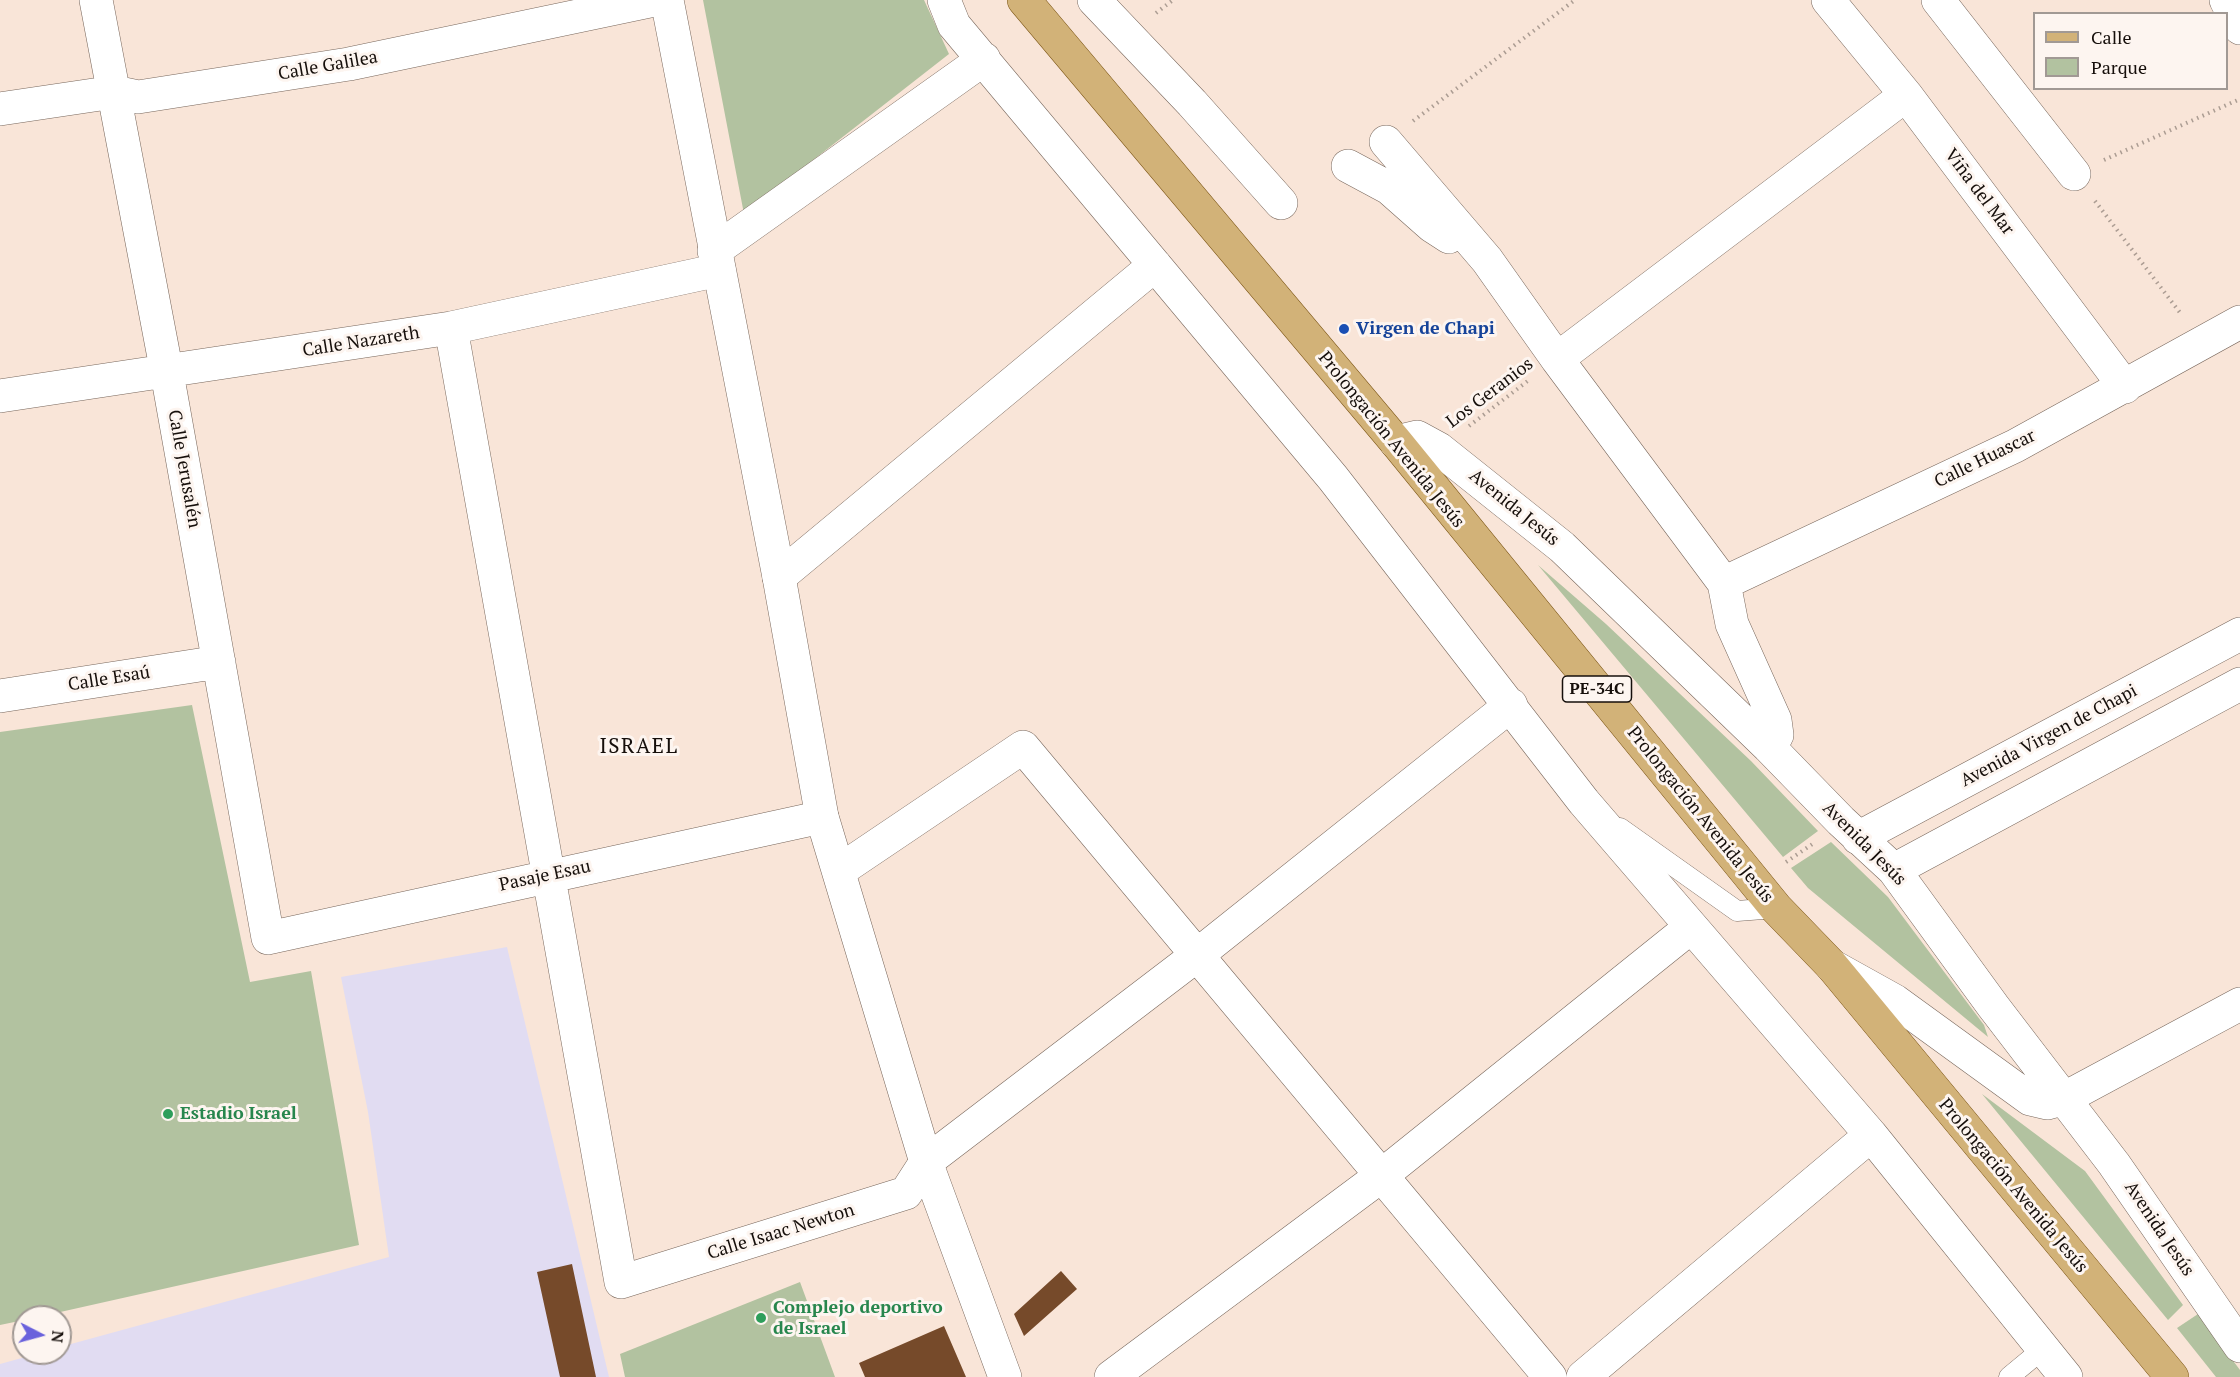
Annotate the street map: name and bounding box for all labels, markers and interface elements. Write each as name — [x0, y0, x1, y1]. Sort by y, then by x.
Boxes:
legend — [2033, 12, 2228, 90]
text: Calle — [2091, 25, 2132, 49]
street label: Calle Galilea — [276, 47, 380, 85]
text: Parque — [2091, 55, 2147, 79]
street label: Viña del Mar — [1940, 145, 2018, 239]
place label: Virgen de Chapi — [1356, 318, 1495, 340]
street label: Calle Nazareth — [301, 322, 421, 362]
marker: Virgen de Chapi — [1337, 322, 1351, 336]
street label: Prolongación Avenida Jesús — [1313, 348, 1469, 532]
street label: Los Geranios — [1442, 353, 1538, 433]
street label: Calle Jerusalén — [163, 408, 205, 530]
street label: Calle Huascar — [1931, 425, 2039, 493]
street label: Avenida Jesús — [1465, 465, 1563, 551]
street label: Calle Esaú — [67, 662, 151, 696]
road number: PE-34C — [1562, 676, 1632, 702]
street label: Avenida Virgen de Chapi — [1957, 680, 2141, 792]
street label: Prolongación Avenida Jesús — [1622, 723, 1778, 907]
district label: ISRAEL — [599, 734, 679, 760]
street label: Avenida Jesús — [1818, 798, 1910, 890]
street label: Pasaje Esau — [497, 856, 593, 896]
street label: Prolongación Avenida Jesús — [1934, 1095, 2092, 1277]
place label: Estadio Israel — [180, 1103, 297, 1125]
marker: Estadio Israel — [161, 1107, 175, 1121]
street label: Avenida Jesús — [2119, 1178, 2199, 1280]
street label: Calle Isaac Newton — [705, 1199, 857, 1265]
place label: Complejo deportivo de Israel — [773, 1297, 943, 1340]
north arrow — [12, 1305, 72, 1365]
marker: Complejo deportivo de Israel — [754, 1311, 768, 1325]
text: N — [46, 1329, 69, 1344]

